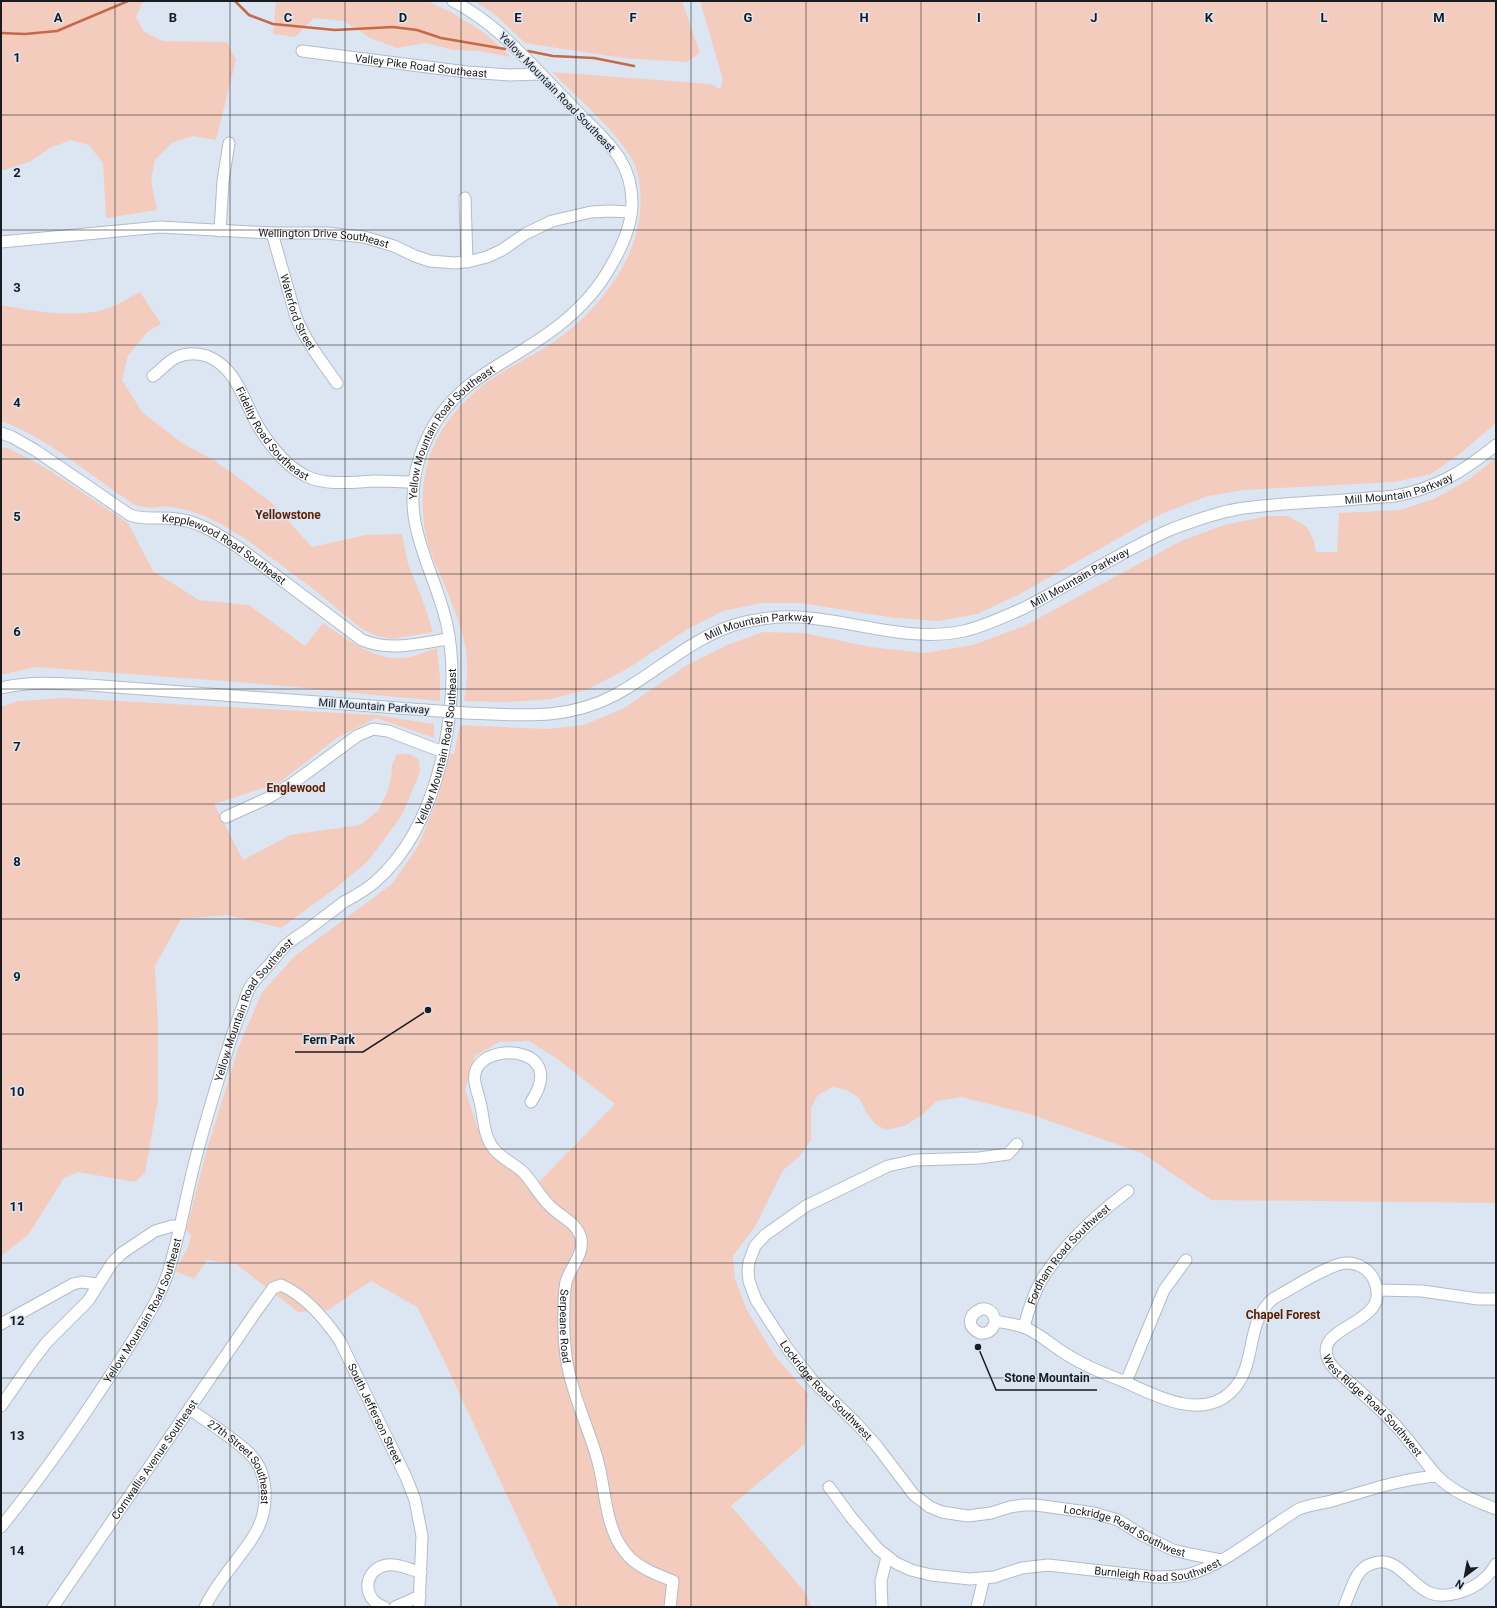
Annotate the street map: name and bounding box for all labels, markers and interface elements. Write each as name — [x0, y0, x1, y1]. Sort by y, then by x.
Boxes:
text: A — [54, 10, 63, 25]
text: B — [169, 10, 177, 25]
text: C — [284, 10, 293, 25]
text: D — [399, 10, 407, 25]
text: E — [514, 10, 522, 25]
text: F — [629, 10, 637, 25]
text: G — [744, 10, 753, 25]
text: H — [859, 10, 869, 25]
text: I — [977, 10, 981, 25]
text: J — [1090, 10, 1098, 25]
text: K — [1205, 10, 1214, 25]
text: L — [1320, 10, 1328, 25]
text: M — [1433, 10, 1445, 25]
street label: Yellow Mountain Road Southeast — [496, 30, 618, 155]
text: 1 — [13, 50, 21, 65]
street label: Valley Pike Road Southeast — [354, 52, 488, 80]
text: 2 — [13, 165, 21, 180]
street label: Wellington Drive Southeast — [258, 226, 391, 251]
street label: Waterford Street — [277, 272, 318, 353]
text: 3 — [13, 280, 21, 295]
street label: Yellow Mountain Road Southeast — [407, 363, 498, 500]
street label: Fidelity Road Southeast — [233, 385, 311, 484]
text: 4 — [13, 395, 21, 410]
street label: Mill Mountain Parkway — [1344, 470, 1456, 507]
district label: Yellowstone — [255, 508, 321, 522]
text: 5 — [13, 509, 21, 524]
street label: Kepplewood Road Southeast — [162, 512, 288, 588]
street label: Mill Mountain Parkway — [1028, 545, 1132, 611]
street label: Mill Mountain Parkway — [703, 611, 814, 643]
text: 6 — [13, 624, 21, 639]
street label: Yellow Mountain Road Southeast — [413, 668, 459, 828]
street label: Mill Mountain Parkway — [318, 696, 431, 717]
text: 7 — [13, 739, 21, 754]
district label: Englewood — [266, 781, 326, 795]
text: 8 — [13, 854, 21, 869]
street label: Yellow Mountain Road Southeast — [212, 936, 296, 1083]
text: 9 — [13, 969, 21, 984]
callout: Fern Park — [295, 1028, 363, 1052]
text: Fern Park — [303, 1033, 356, 1047]
text: 10 — [10, 1084, 24, 1099]
text: 11 — [10, 1199, 24, 1214]
street label: Fordham Road Southwest — [1025, 1202, 1113, 1307]
street label: Yellow Mountain Road Southeast — [101, 1236, 184, 1386]
street label: Serpeane Road — [557, 1289, 573, 1364]
district label: Chapel Forest — [1246, 1308, 1320, 1322]
text: 12 — [10, 1313, 24, 1328]
street label: Lockridge Road Southwest — [777, 1338, 875, 1444]
street label: West Ridge Road Southwest — [1320, 1352, 1425, 1459]
street label: South Jefferson Street — [345, 1361, 405, 1466]
callout: Stone Mountain — [996, 1366, 1097, 1390]
text: Stone Mountain — [1004, 1371, 1090, 1385]
street label: Cornwallis Avenue Southeast — [109, 1397, 201, 1522]
street label: 27th Street Southeast — [205, 1417, 271, 1505]
text: 13 — [10, 1428, 24, 1443]
street label: Lockridge Road Southwest — [1063, 1503, 1187, 1560]
text: 14 — [10, 1543, 25, 1558]
street label: Burnleigh Road Southwest — [1094, 1556, 1224, 1584]
north arrow — [1445, 1556, 1485, 1596]
text: N — [1453, 1576, 1467, 1592]

